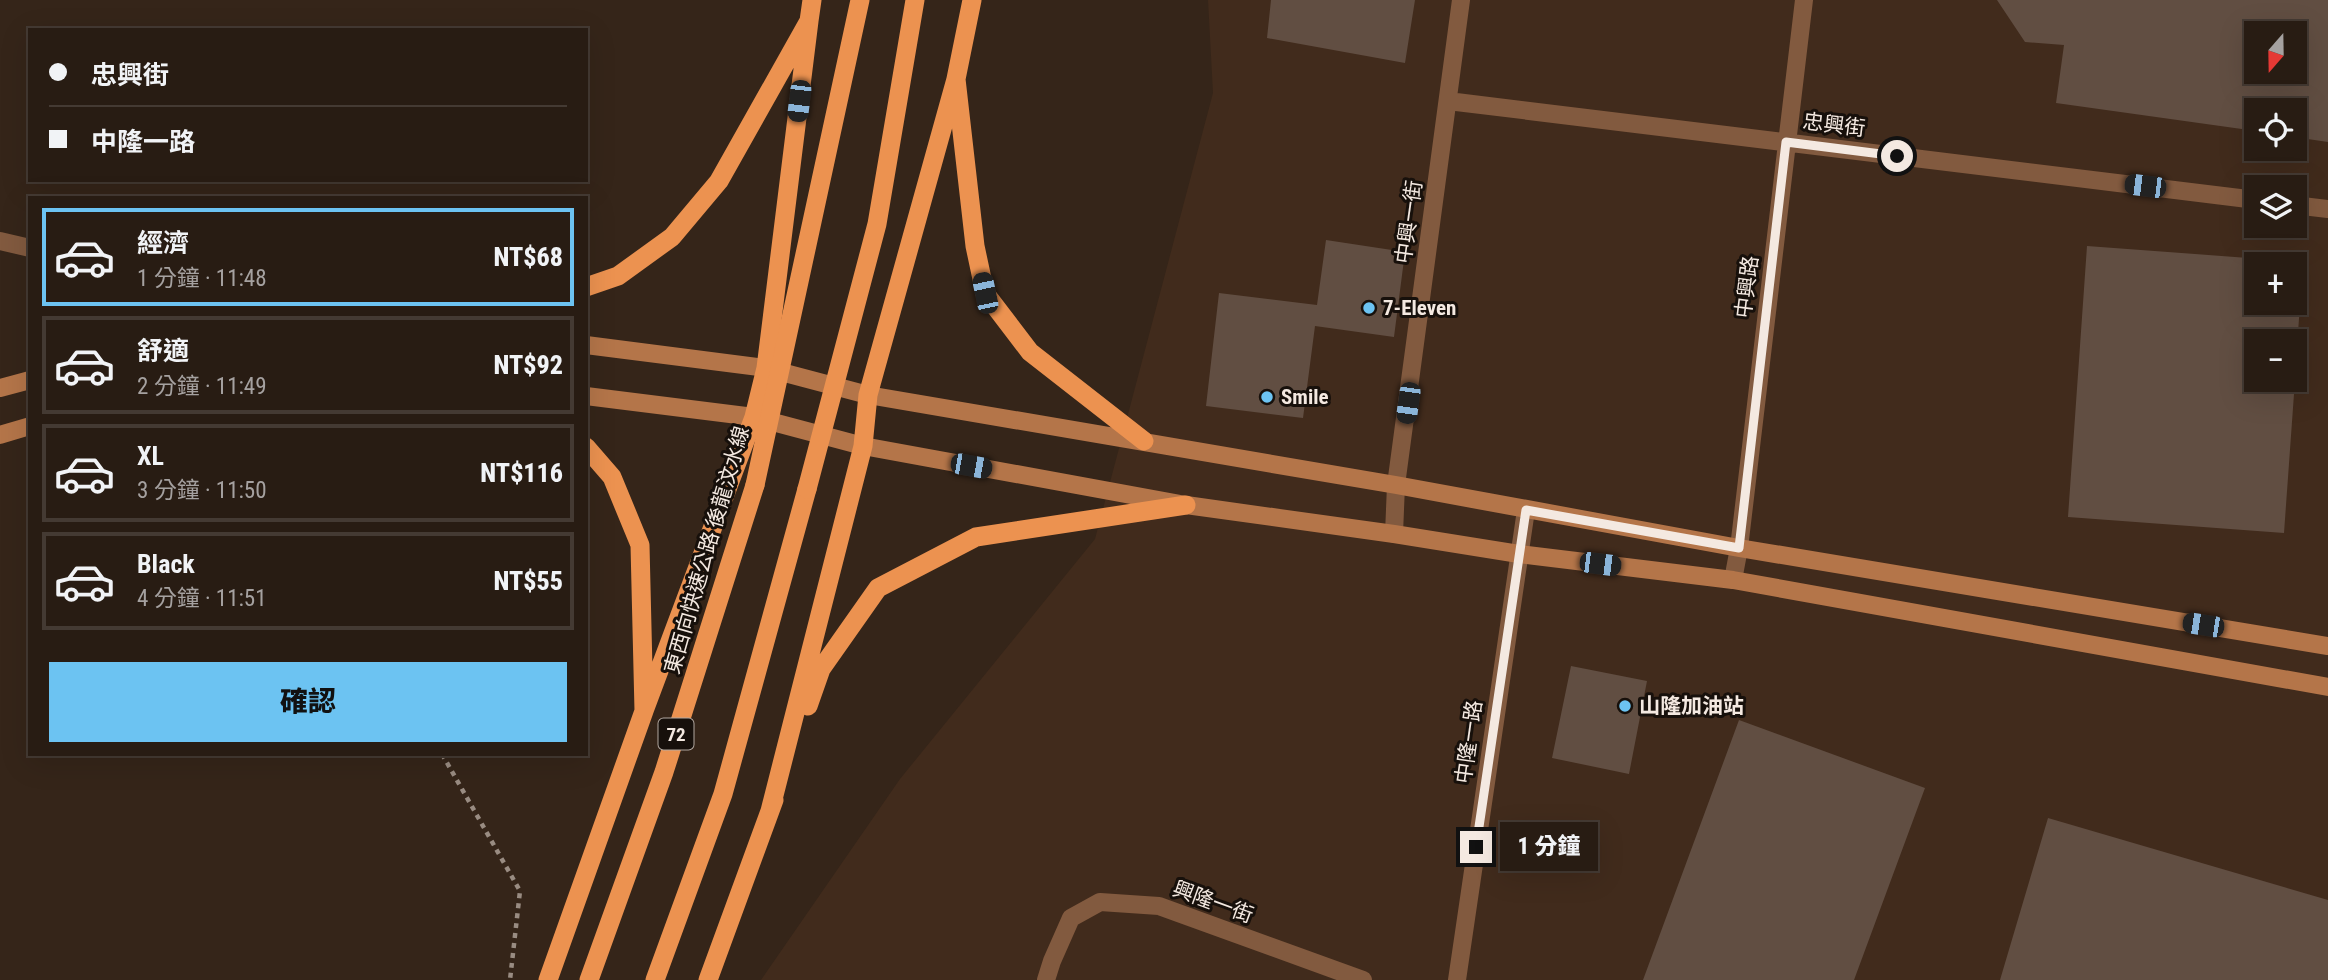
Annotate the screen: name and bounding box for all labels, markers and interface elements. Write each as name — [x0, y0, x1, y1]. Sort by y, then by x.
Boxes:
north arrow — [2244, 21, 2306, 84]
map controls — [2244, 21, 2307, 392]
text: 忠興街 — [91, 60, 169, 90]
car — [787, 79, 812, 123]
button: locate — [2244, 98, 2307, 161]
street label: 忠興街 — [1801, 109, 1867, 141]
text: 中隆一路 — [91, 127, 195, 157]
route start — [1881, 140, 1913, 172]
car — [2123, 173, 2168, 199]
button: layers — [2244, 175, 2307, 238]
street label: 中興一街 — [1391, 179, 1427, 265]
icon: car — [53, 226, 116, 289]
text: 經濟 — [137, 228, 189, 258]
text: NT$68 — [494, 242, 563, 272]
button: + — [2244, 252, 2307, 315]
street label: 中興路 — [1731, 254, 1763, 320]
text: 1 分鐘 · 11:48 — [137, 265, 267, 292]
car — [971, 270, 1000, 316]
place label: 7-Eleven — [1383, 296, 1456, 320]
marker: 7-Eleven — [1361, 300, 1377, 316]
button: − — [2244, 329, 2307, 392]
icon: car — [53, 334, 116, 397]
text: 舒適 — [137, 336, 189, 366]
text: NT$92 — [494, 350, 563, 380]
text: 2 分鐘 · 11:49 — [137, 373, 267, 400]
car — [1395, 381, 1422, 425]
place label: Smile — [1281, 385, 1329, 409]
marker: Smile — [1259, 389, 1275, 405]
street label: 東西向快速公路 後龍汶水線 — [660, 423, 754, 677]
text: XL — [137, 441, 164, 471]
icon: car — [53, 442, 116, 505]
car — [949, 452, 994, 480]
text: NT$116 — [480, 458, 563, 488]
text: 3 分鐘 · 11:50 — [137, 477, 267, 504]
text: Black — [137, 549, 195, 579]
icon: car — [53, 550, 116, 613]
car — [1578, 551, 1623, 577]
text: NT$55 — [494, 566, 563, 596]
text: 4 分鐘 · 11:51 — [137, 585, 267, 612]
car — [2181, 611, 2226, 639]
button: 確認 — [49, 662, 567, 742]
place label: 山隆加油站 — [1639, 694, 1744, 718]
marker: 山隆加油站 — [1617, 698, 1633, 714]
street label: 中隆一路 — [1451, 699, 1487, 785]
road number: 72 — [658, 719, 694, 750]
callout: 1 分鐘 — [1500, 822, 1598, 872]
route end — [1460, 831, 1492, 863]
text: 1 分鐘 — [1518, 833, 1581, 860]
street label: 興隆一街 — [1169, 876, 1257, 928]

